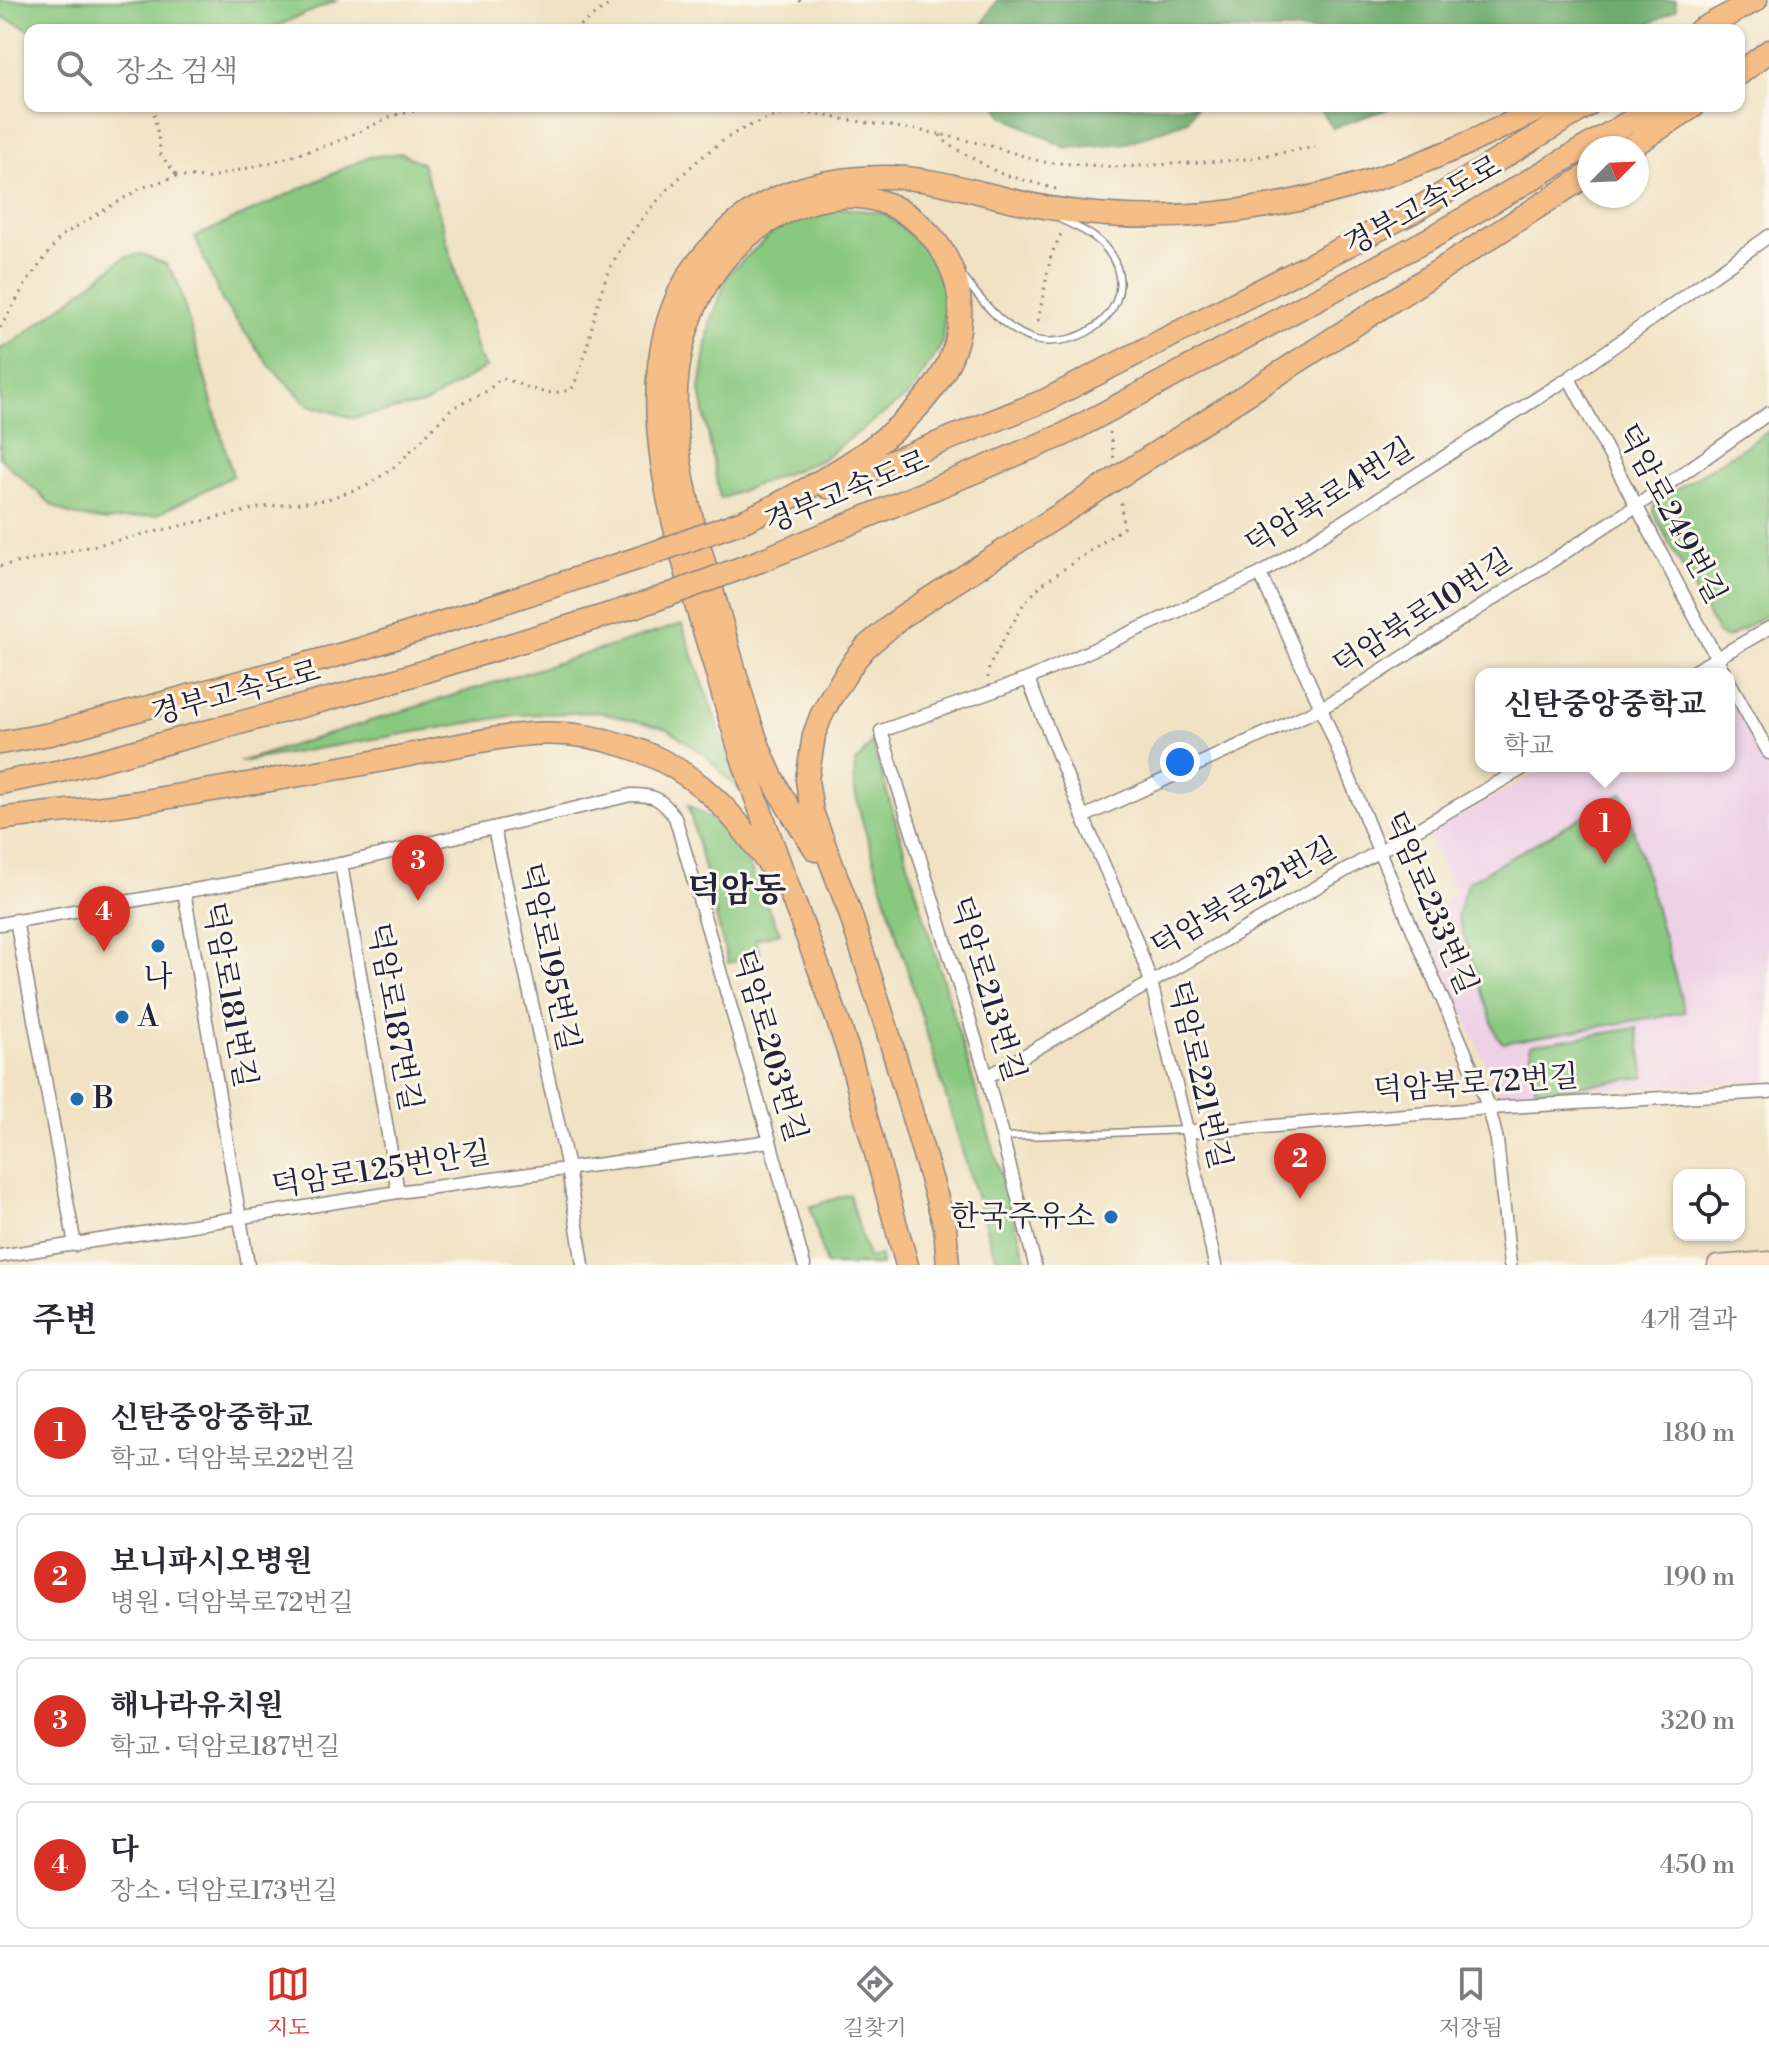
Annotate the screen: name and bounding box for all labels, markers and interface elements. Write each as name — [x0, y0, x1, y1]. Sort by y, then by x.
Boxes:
search box — [24, 24, 1745, 112]
icon: search — [52, 46, 96, 90]
text: 장소 검색 — [116, 53, 238, 91]
north arrow — [1577, 136, 1649, 208]
street label: 경부고속도로 — [1338, 147, 1508, 265]
street label: 덕암로249번길 — [1608, 418, 1734, 610]
street label: 덕암북로4번길 — [1239, 430, 1421, 564]
street label: 경부고속도로 — [759, 442, 935, 542]
street label: 덕암북로10번길 — [1326, 541, 1520, 685]
street label: 경부고속도로 — [147, 652, 325, 734]
popup — [1475, 668, 1735, 772]
text: 신탄중앙중학교 — [1504, 686, 1706, 724]
text: 학교 — [1504, 730, 1554, 762]
your location — [1160, 742, 1200, 782]
pin: 1 — [1579, 798, 1631, 864]
street label: 덕암로233번길 — [1374, 806, 1486, 1000]
street label: 덕암북로22번길 — [1144, 830, 1344, 966]
pin: 3 — [392, 835, 444, 901]
street label: 덕암로195번길 — [511, 859, 587, 1055]
district label: 덕암동 — [688, 870, 786, 912]
pin: 4 — [78, 886, 130, 952]
street label: 덕암로213번길 — [941, 892, 1033, 1086]
street label: 덕암로181번길 — [194, 899, 264, 1091]
street label: 덕암로187번길 — [359, 920, 429, 1114]
marker: 나 — [149, 937, 167, 955]
street label: 덕암로203번길 — [723, 945, 815, 1147]
place label: 나 — [144, 958, 173, 996]
street label: 덕암로221번길 — [1159, 977, 1239, 1173]
place label: A — [137, 998, 160, 1036]
marker: A — [113, 1008, 131, 1026]
street label: 덕암북로72번길 — [1372, 1058, 1580, 1110]
place label: B — [92, 1080, 114, 1118]
marker: B — [68, 1090, 86, 1108]
pin: 2 — [1274, 1133, 1326, 1199]
street label: 덕암로125번안길 — [269, 1134, 493, 1206]
map controls — [1673, 1169, 1745, 1241]
button: locate — [1673, 1169, 1745, 1241]
place label: 한국주유소 — [950, 1198, 1095, 1236]
marker: 한국주유소 — [1102, 1208, 1120, 1226]
text: 주변 — [32, 1300, 98, 1342]
text: 4개 결과 — [1641, 1304, 1737, 1336]
text: 신탄중앙중학교 — [110, 1399, 313, 1437]
text: 1 — [54, 1417, 66, 1449]
text: 180 m — [1663, 1417, 1735, 1449]
text: 학교 · 덕암북로22번길 — [110, 1443, 356, 1475]
text: 보니파시오병원 — [110, 1543, 313, 1581]
text: 2 — [52, 1561, 68, 1593]
text: 190 m — [1664, 1561, 1735, 1593]
text: 병원 · 덕암북로72번길 — [110, 1587, 354, 1619]
text: 해나라유치원 — [110, 1687, 284, 1725]
text: 3 — [52, 1705, 68, 1737]
text: 320 m — [1660, 1705, 1735, 1737]
text: 학교 · 덕암로187번길 — [110, 1731, 340, 1763]
text: 다 — [110, 1831, 139, 1869]
text: 4 — [51, 1849, 69, 1881]
text: 450 m — [1660, 1849, 1735, 1881]
text: 장소 · 덕암로173번길 — [110, 1875, 338, 1907]
tab: 지도 — [266, 1962, 310, 2042]
tab: 길찾기 — [843, 1962, 906, 2042]
tab: 저장됨 — [1439, 1962, 1503, 2042]

